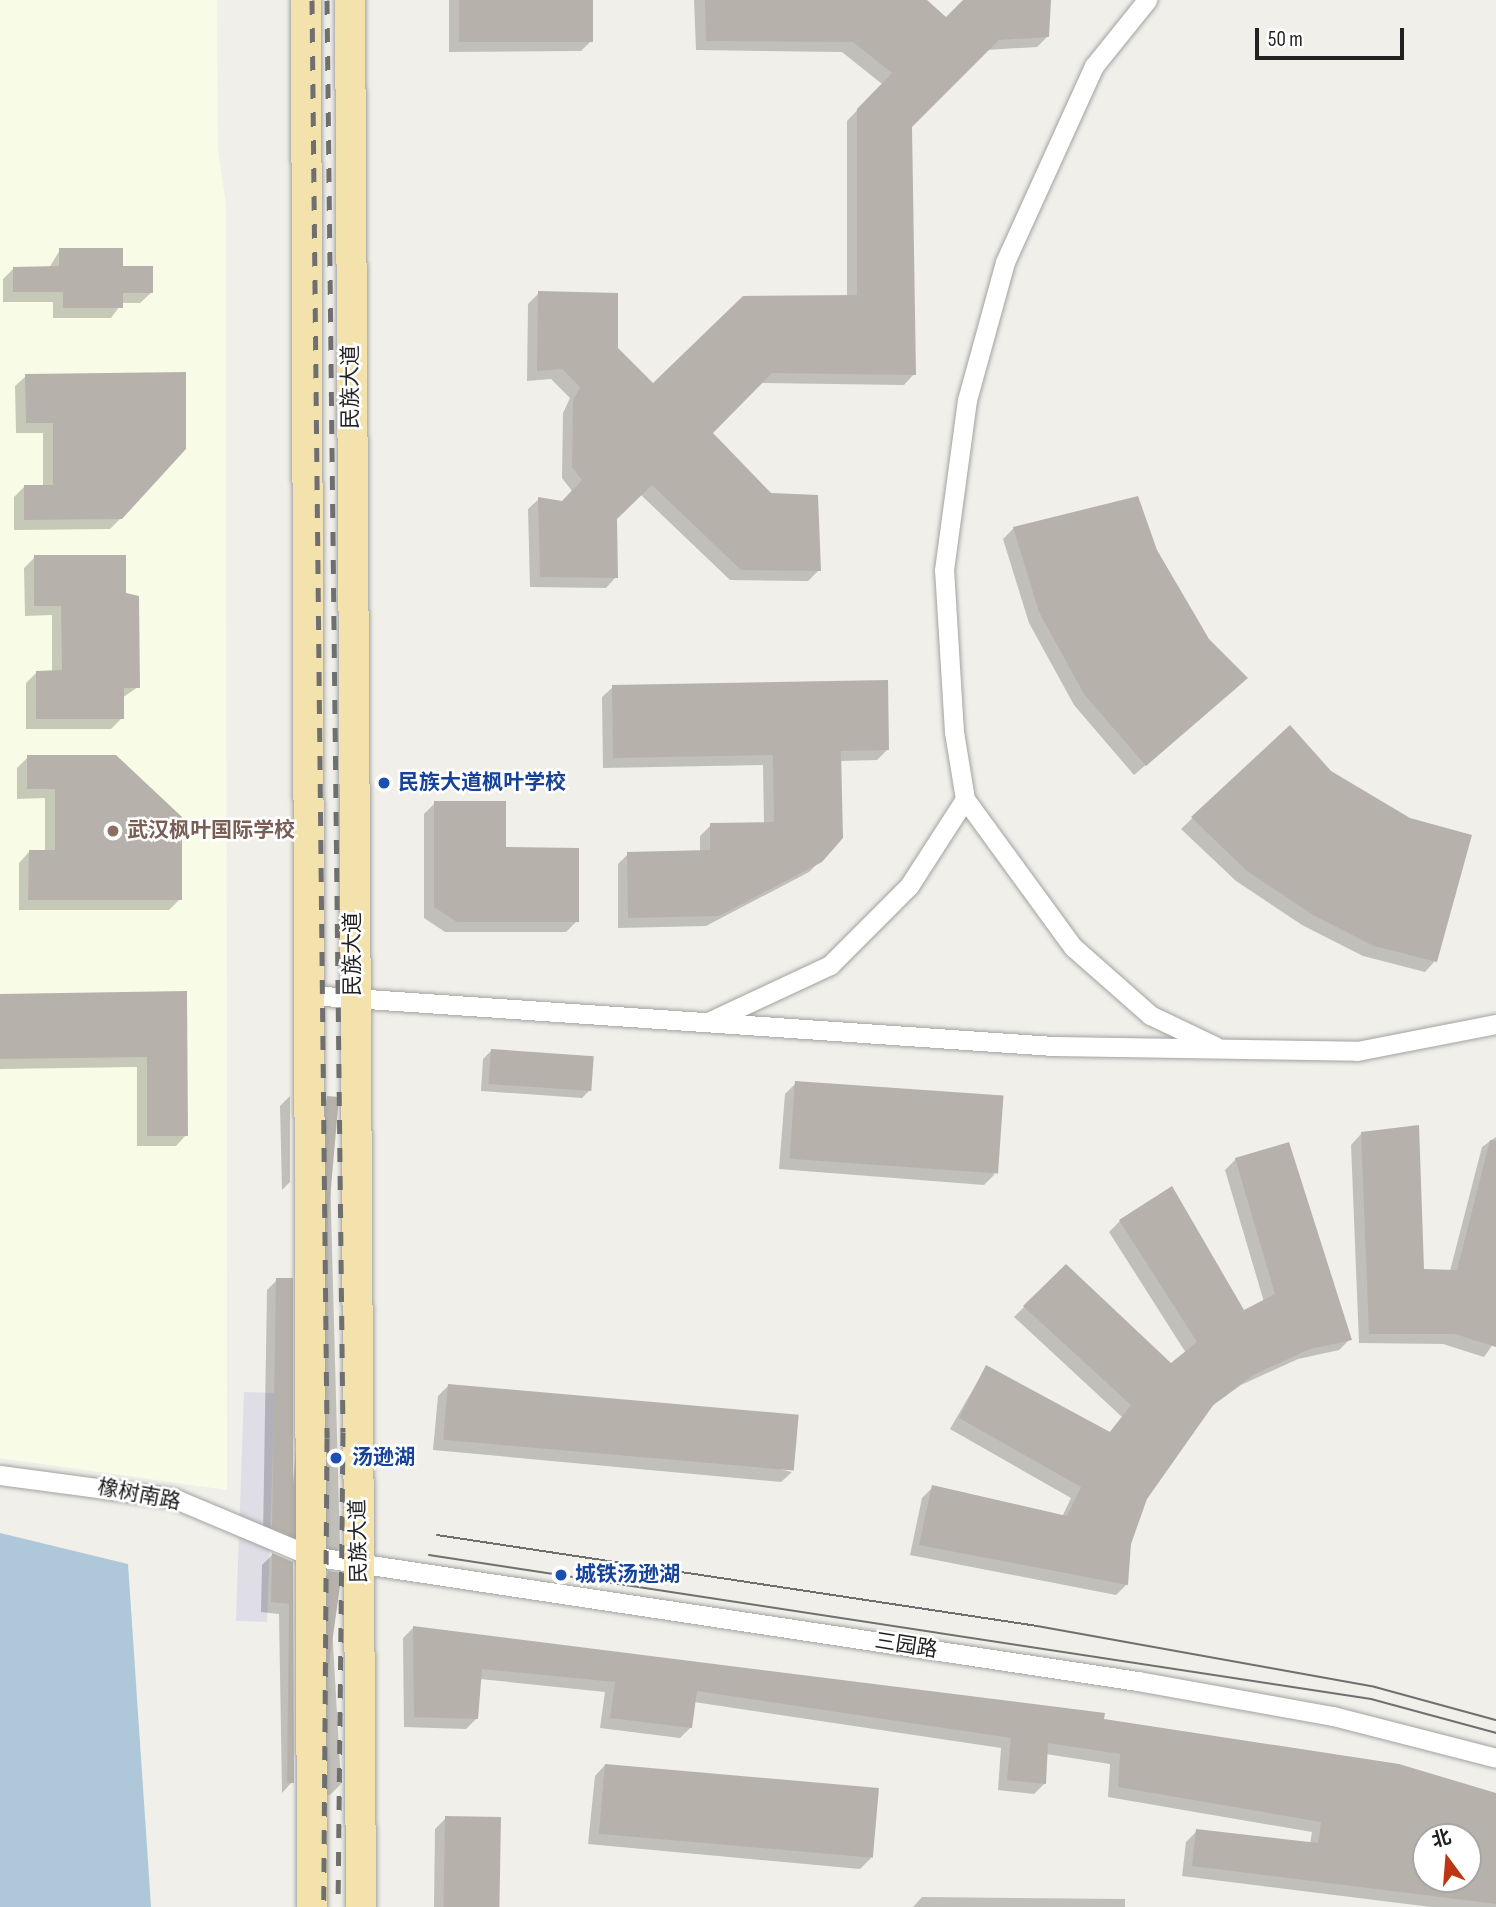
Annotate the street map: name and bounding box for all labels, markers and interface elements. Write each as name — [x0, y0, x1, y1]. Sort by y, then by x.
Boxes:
scale bar — [1258, 14, 1407, 58]
text: 50 m — [1268, 27, 1303, 52]
street label: 民族大道 — [338, 345, 364, 429]
place label: 民族大道枫叶学校 — [398, 770, 566, 796]
marker: 民族大道枫叶学校 — [376, 775, 392, 791]
place label: 武汉枫叶国际学校 — [127, 818, 295, 844]
marker: 武汉枫叶国际学校 — [105, 823, 121, 839]
street label: 民族大道 — [340, 912, 366, 996]
place label: 汤逊湖 — [352, 1445, 415, 1471]
marker: 汤逊湖 — [326, 1448, 346, 1468]
street label: 橡树南路 — [95, 1475, 183, 1515]
street label: 民族大道 — [346, 1499, 372, 1583]
place label: 城铁汤逊湖 — [575, 1562, 680, 1588]
marker: 城铁汤逊湖 — [553, 1567, 569, 1583]
street label: 三园路 — [873, 1629, 939, 1663]
north arrow — [1412, 1823, 1482, 1893]
text: 北 — [1429, 1826, 1454, 1853]

